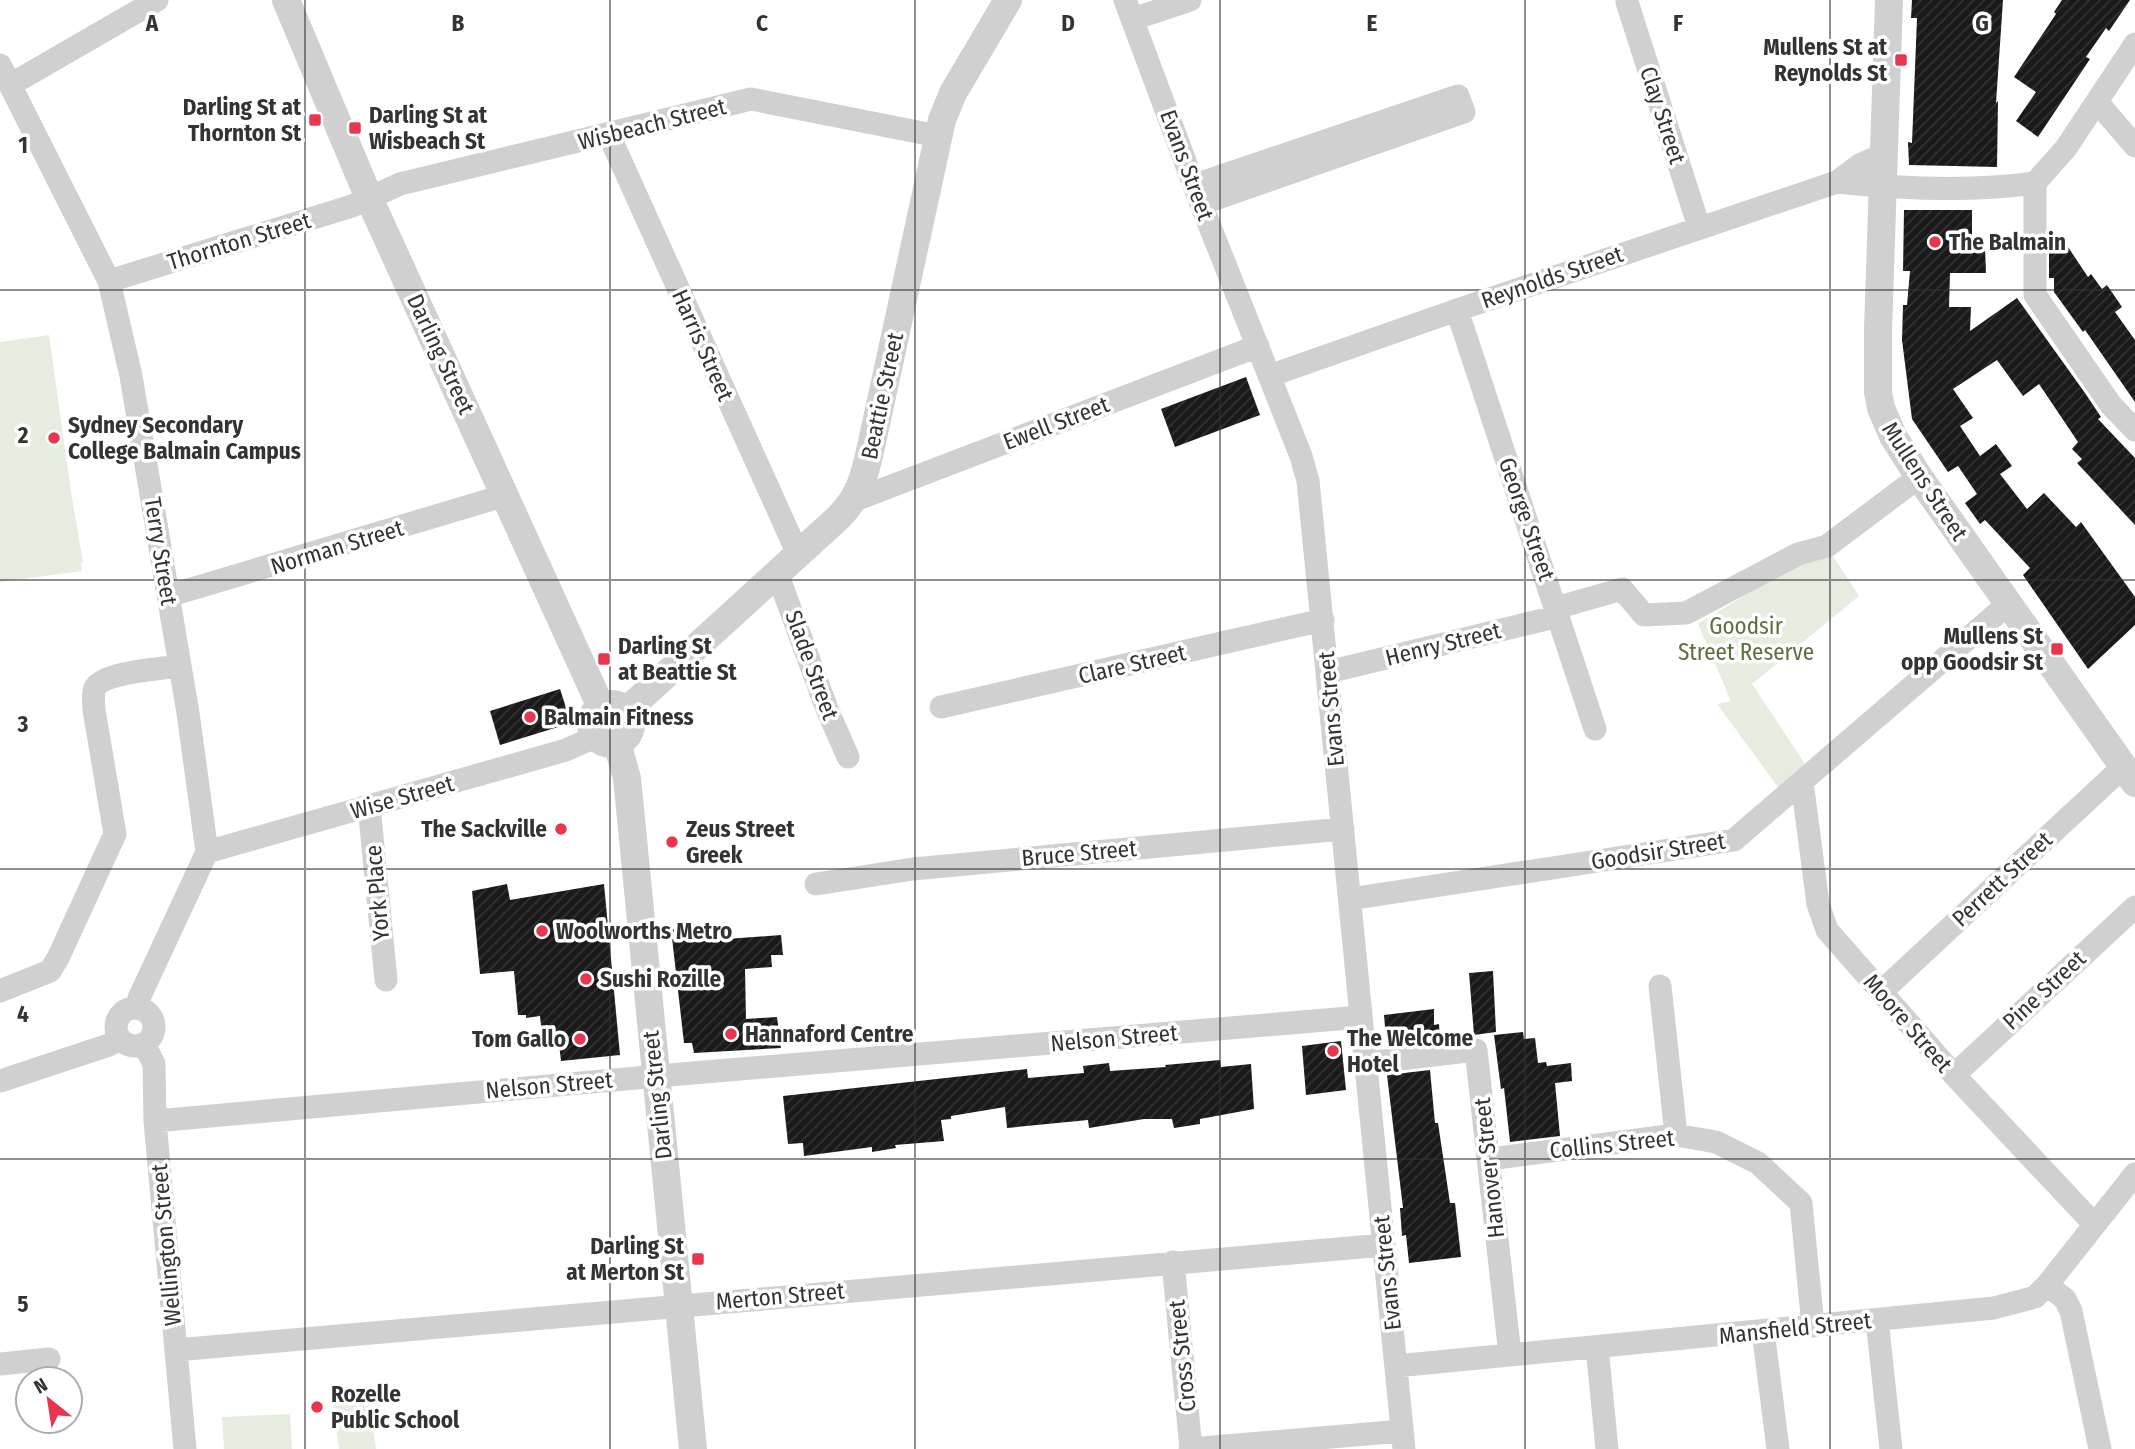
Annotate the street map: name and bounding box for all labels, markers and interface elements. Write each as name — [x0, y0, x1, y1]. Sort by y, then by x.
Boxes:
text: A — [145, 9, 159, 37]
text: B — [452, 9, 465, 37]
text: C — [756, 9, 768, 37]
text: D — [1061, 9, 1075, 37]
text: E — [1367, 9, 1378, 37]
text: F — [1673, 9, 1683, 37]
text: G — [1975, 9, 1989, 37]
place label: Mullens St at Reynolds St — [1763, 33, 1888, 87]
marker: Mullens St at Reynolds St — [1893, 52, 1909, 68]
street label: Clay Street — [1634, 63, 1692, 168]
street label: Wisbeach Street — [575, 92, 729, 156]
place label: Darling St at Thornton St — [183, 93, 302, 147]
place label: Darling St at Wisbeach St — [369, 101, 488, 155]
street label: Evans Street — [1154, 106, 1220, 224]
marker: Darling St at Thornton St — [307, 112, 323, 128]
marker: Darling St at Wisbeach St — [347, 120, 363, 136]
text: 1 — [18, 131, 28, 159]
street label: Thornton Street — [164, 206, 314, 276]
place label: The Balmain — [1949, 228, 2066, 256]
marker: The Balmain — [1927, 234, 1943, 250]
street label: Reynolds Street — [1477, 240, 1627, 314]
street label: Harris Street — [666, 285, 740, 405]
street label: Darling Street — [401, 290, 481, 419]
street label: Beattie Street — [855, 329, 909, 462]
street label: Ewell Street — [999, 390, 1113, 456]
place label: Sydney Secondary College Balmain Campus — [68, 411, 301, 465]
street label: Mullens Street — [1876, 416, 1974, 546]
text: 2 — [17, 421, 29, 449]
marker: Sydney Secondary College Balmain Campus — [46, 430, 62, 446]
street label: George Street — [1493, 454, 1561, 585]
street label: Terry Street — [139, 495, 183, 607]
street label: Norman Street — [267, 513, 407, 580]
street label: Slade Street — [779, 607, 845, 724]
park label: Goodsir Street Reserve — [1678, 612, 1814, 666]
street label: Henry Street — [1383, 616, 1504, 672]
place label: Mullens St opp Goodsir St — [1901, 622, 2044, 676]
place label: Darling St at Beattie St — [618, 632, 738, 686]
street label: Clare Street — [1076, 638, 1189, 690]
marker: Mullens St opp Goodsir St — [2049, 641, 2065, 657]
street label: Evans Street — [1312, 650, 1350, 768]
marker: Darling St at Beattie St — [596, 651, 612, 667]
place label: Balmain Fitness — [544, 703, 693, 731]
marker: Balmain Fitness — [522, 709, 538, 725]
text: 3 — [17, 710, 29, 738]
street label: Wise Street — [347, 769, 457, 825]
place label: The Sackville — [421, 815, 547, 843]
place label: Zeus Street Greek — [686, 815, 795, 869]
marker: The Sackville — [553, 821, 569, 837]
street label: Perrett Street — [1946, 825, 2058, 932]
street label: Goodsir Street — [1589, 827, 1727, 875]
marker: Zeus Street Greek — [664, 834, 680, 850]
street label: Bruce Street — [1020, 834, 1138, 872]
street label: York Place — [359, 844, 395, 942]
place label: Woolworths Metro — [556, 917, 732, 945]
marker: Woolworths Metro — [534, 923, 550, 939]
street label: Pine Street — [1997, 944, 2092, 1035]
place label: Sushi Rozille — [600, 965, 721, 993]
street label: Moore Street — [1858, 968, 1959, 1078]
marker: Sushi Rozille — [578, 971, 594, 987]
text: 4 — [17, 1000, 29, 1028]
street label: Nelson Street — [1049, 1018, 1179, 1057]
place label: Hannaford Centre — [745, 1020, 914, 1048]
place label: The Welcome Hotel — [1347, 1024, 1474, 1078]
place label: Tom Gallo — [472, 1025, 566, 1053]
marker: Hannaford Centre — [723, 1026, 739, 1042]
street label: Darling Street — [636, 1029, 678, 1161]
marker: Tom Gallo — [572, 1031, 588, 1047]
marker: The Welcome Hotel — [1325, 1043, 1341, 1059]
street label: Nelson Street — [484, 1065, 614, 1104]
street label: Hanover Street — [1468, 1096, 1510, 1239]
street label: Collins Street — [1548, 1123, 1676, 1164]
street label: Wellington Street — [145, 1162, 187, 1327]
street label: Evans Street — [1367, 1214, 1407, 1332]
place label: Darling St at Merton St — [566, 1232, 685, 1286]
marker: Darling St at Merton St — [690, 1251, 706, 1267]
street label: Merton Street — [714, 1276, 846, 1316]
text: 5 — [17, 1290, 29, 1318]
street label: Cross Street — [1162, 1298, 1202, 1413]
street label: Mansfield Street — [1717, 1306, 1873, 1350]
north arrow — [14, 1365, 84, 1435]
text: N — [30, 1373, 51, 1399]
place label: Rozelle Public School — [331, 1380, 460, 1434]
marker: Rozelle Public School — [309, 1399, 325, 1415]

